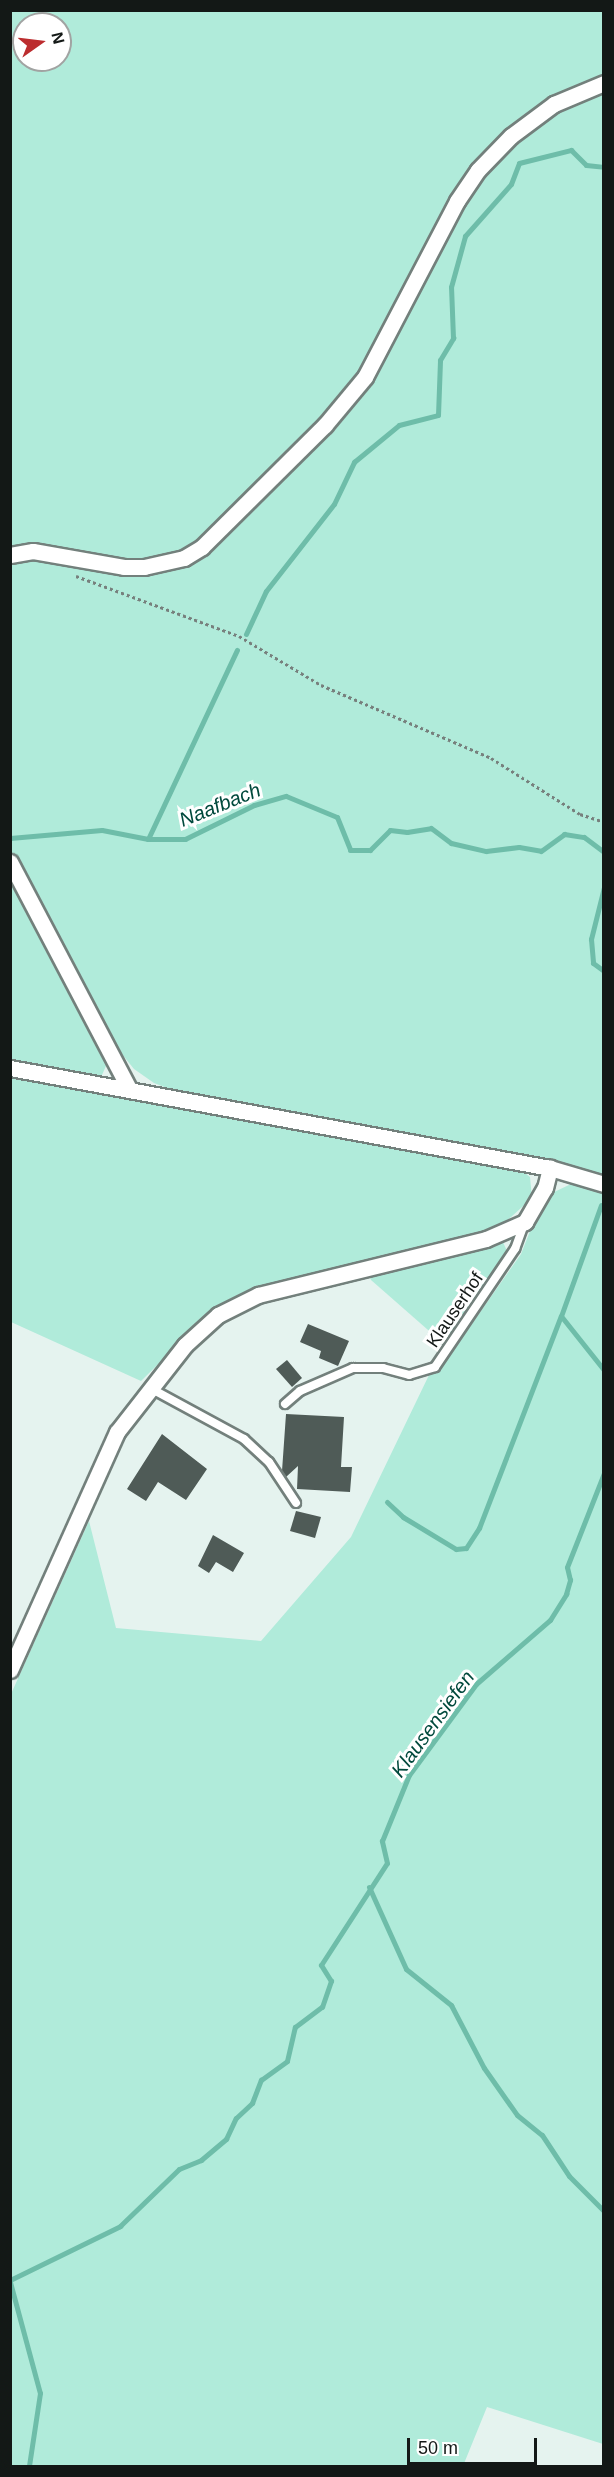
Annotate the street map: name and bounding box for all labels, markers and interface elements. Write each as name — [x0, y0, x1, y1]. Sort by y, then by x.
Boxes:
north arrow — [12, 12, 72, 72]
text: N — [48, 30, 68, 46]
water label: Naafbach — [176, 778, 264, 832]
street label: Klauserhof — [422, 1268, 488, 1352]
water label: Klausensiefen — [386, 1666, 480, 1782]
scale bar — [410, 2426, 540, 2464]
text: 50 m — [418, 2438, 458, 2458]

